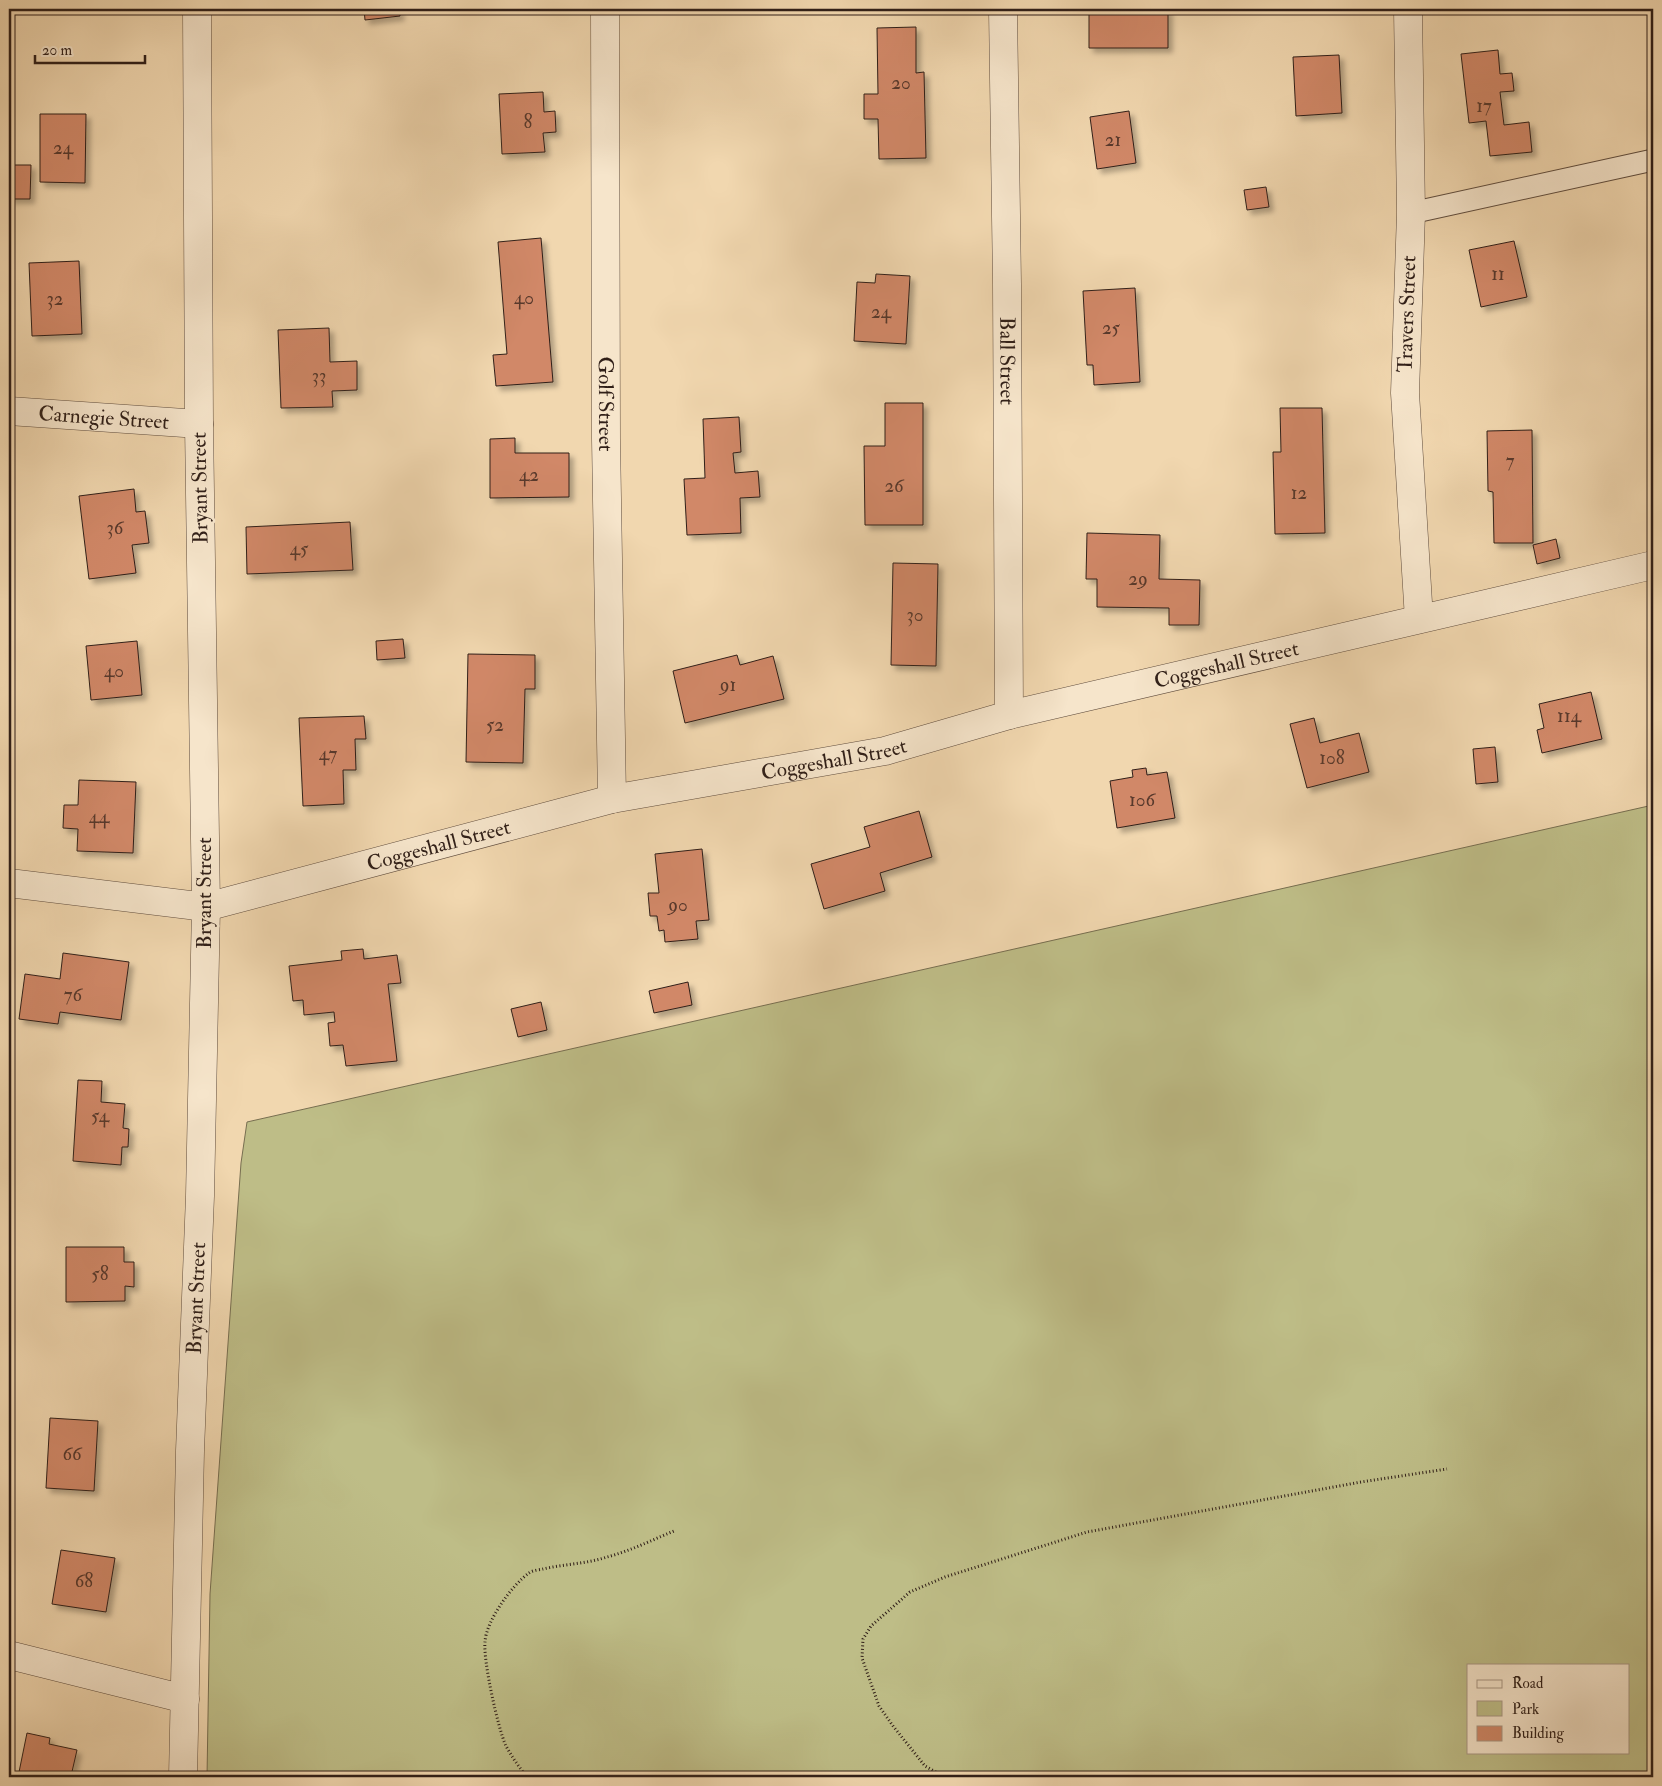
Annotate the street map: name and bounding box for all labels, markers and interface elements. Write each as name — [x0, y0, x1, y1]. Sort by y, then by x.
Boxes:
scale bar — [35, 32, 145, 64]
text: 20 m — [42, 41, 72, 60]
house number: 20 — [891, 71, 911, 95]
house number: 17 — [1476, 94, 1492, 118]
house number: 8 — [524, 110, 533, 134]
house number: 21 — [1105, 128, 1121, 152]
house number: 24 — [53, 136, 74, 160]
street label: Travers Street — [1391, 255, 1423, 373]
house number: 11 — [1491, 262, 1505, 286]
house number: 40 — [514, 286, 534, 310]
house number: 32 — [47, 287, 63, 311]
house number: 24 — [871, 300, 892, 324]
house number: 25 — [1102, 316, 1121, 340]
street label: Ball Street — [994, 317, 1021, 405]
street label: Golf Street — [592, 356, 620, 452]
house number: 33 — [312, 364, 326, 388]
street label: Carnegie Street — [37, 400, 170, 435]
street label: Bryant Street — [186, 432, 214, 544]
house number: 7 — [1506, 449, 1515, 473]
house number: 42 — [519, 463, 539, 487]
house number: 26 — [884, 474, 905, 498]
house number: 12 — [1291, 481, 1307, 505]
house number: 36 — [107, 516, 125, 540]
house number: 45 — [290, 537, 309, 561]
house number: 29 — [1128, 567, 1148, 591]
house number: 30 — [906, 603, 924, 627]
street label: Coggeshall Street — [1151, 634, 1301, 694]
house number: 40 — [104, 659, 124, 683]
house number: 91 — [718, 673, 736, 697]
house number: 114 — [1557, 704, 1582, 728]
house number: 52 — [486, 713, 504, 737]
street label: Coggeshall Street — [759, 732, 910, 786]
house number: 47 — [319, 742, 338, 766]
house number: 108 — [1319, 746, 1345, 770]
house number: 106 — [1129, 788, 1156, 812]
house number: 44 — [89, 805, 110, 829]
street label: Coggeshall Street — [364, 813, 513, 877]
street label: Bryant Street — [191, 837, 218, 949]
house number: 90 — [666, 893, 688, 917]
house number: 76 — [64, 983, 84, 1007]
house number: 54 — [91, 1104, 110, 1128]
street label: Bryant Street — [180, 1242, 212, 1355]
house number: 58 — [91, 1262, 109, 1286]
house number: 66 — [62, 1442, 83, 1466]
house number: 68 — [75, 1569, 93, 1593]
legend — [1467, 1664, 1630, 1754]
text: Road — [1512, 1674, 1544, 1693]
text: Park — [1512, 1700, 1539, 1719]
text: Building — [1512, 1724, 1564, 1743]

